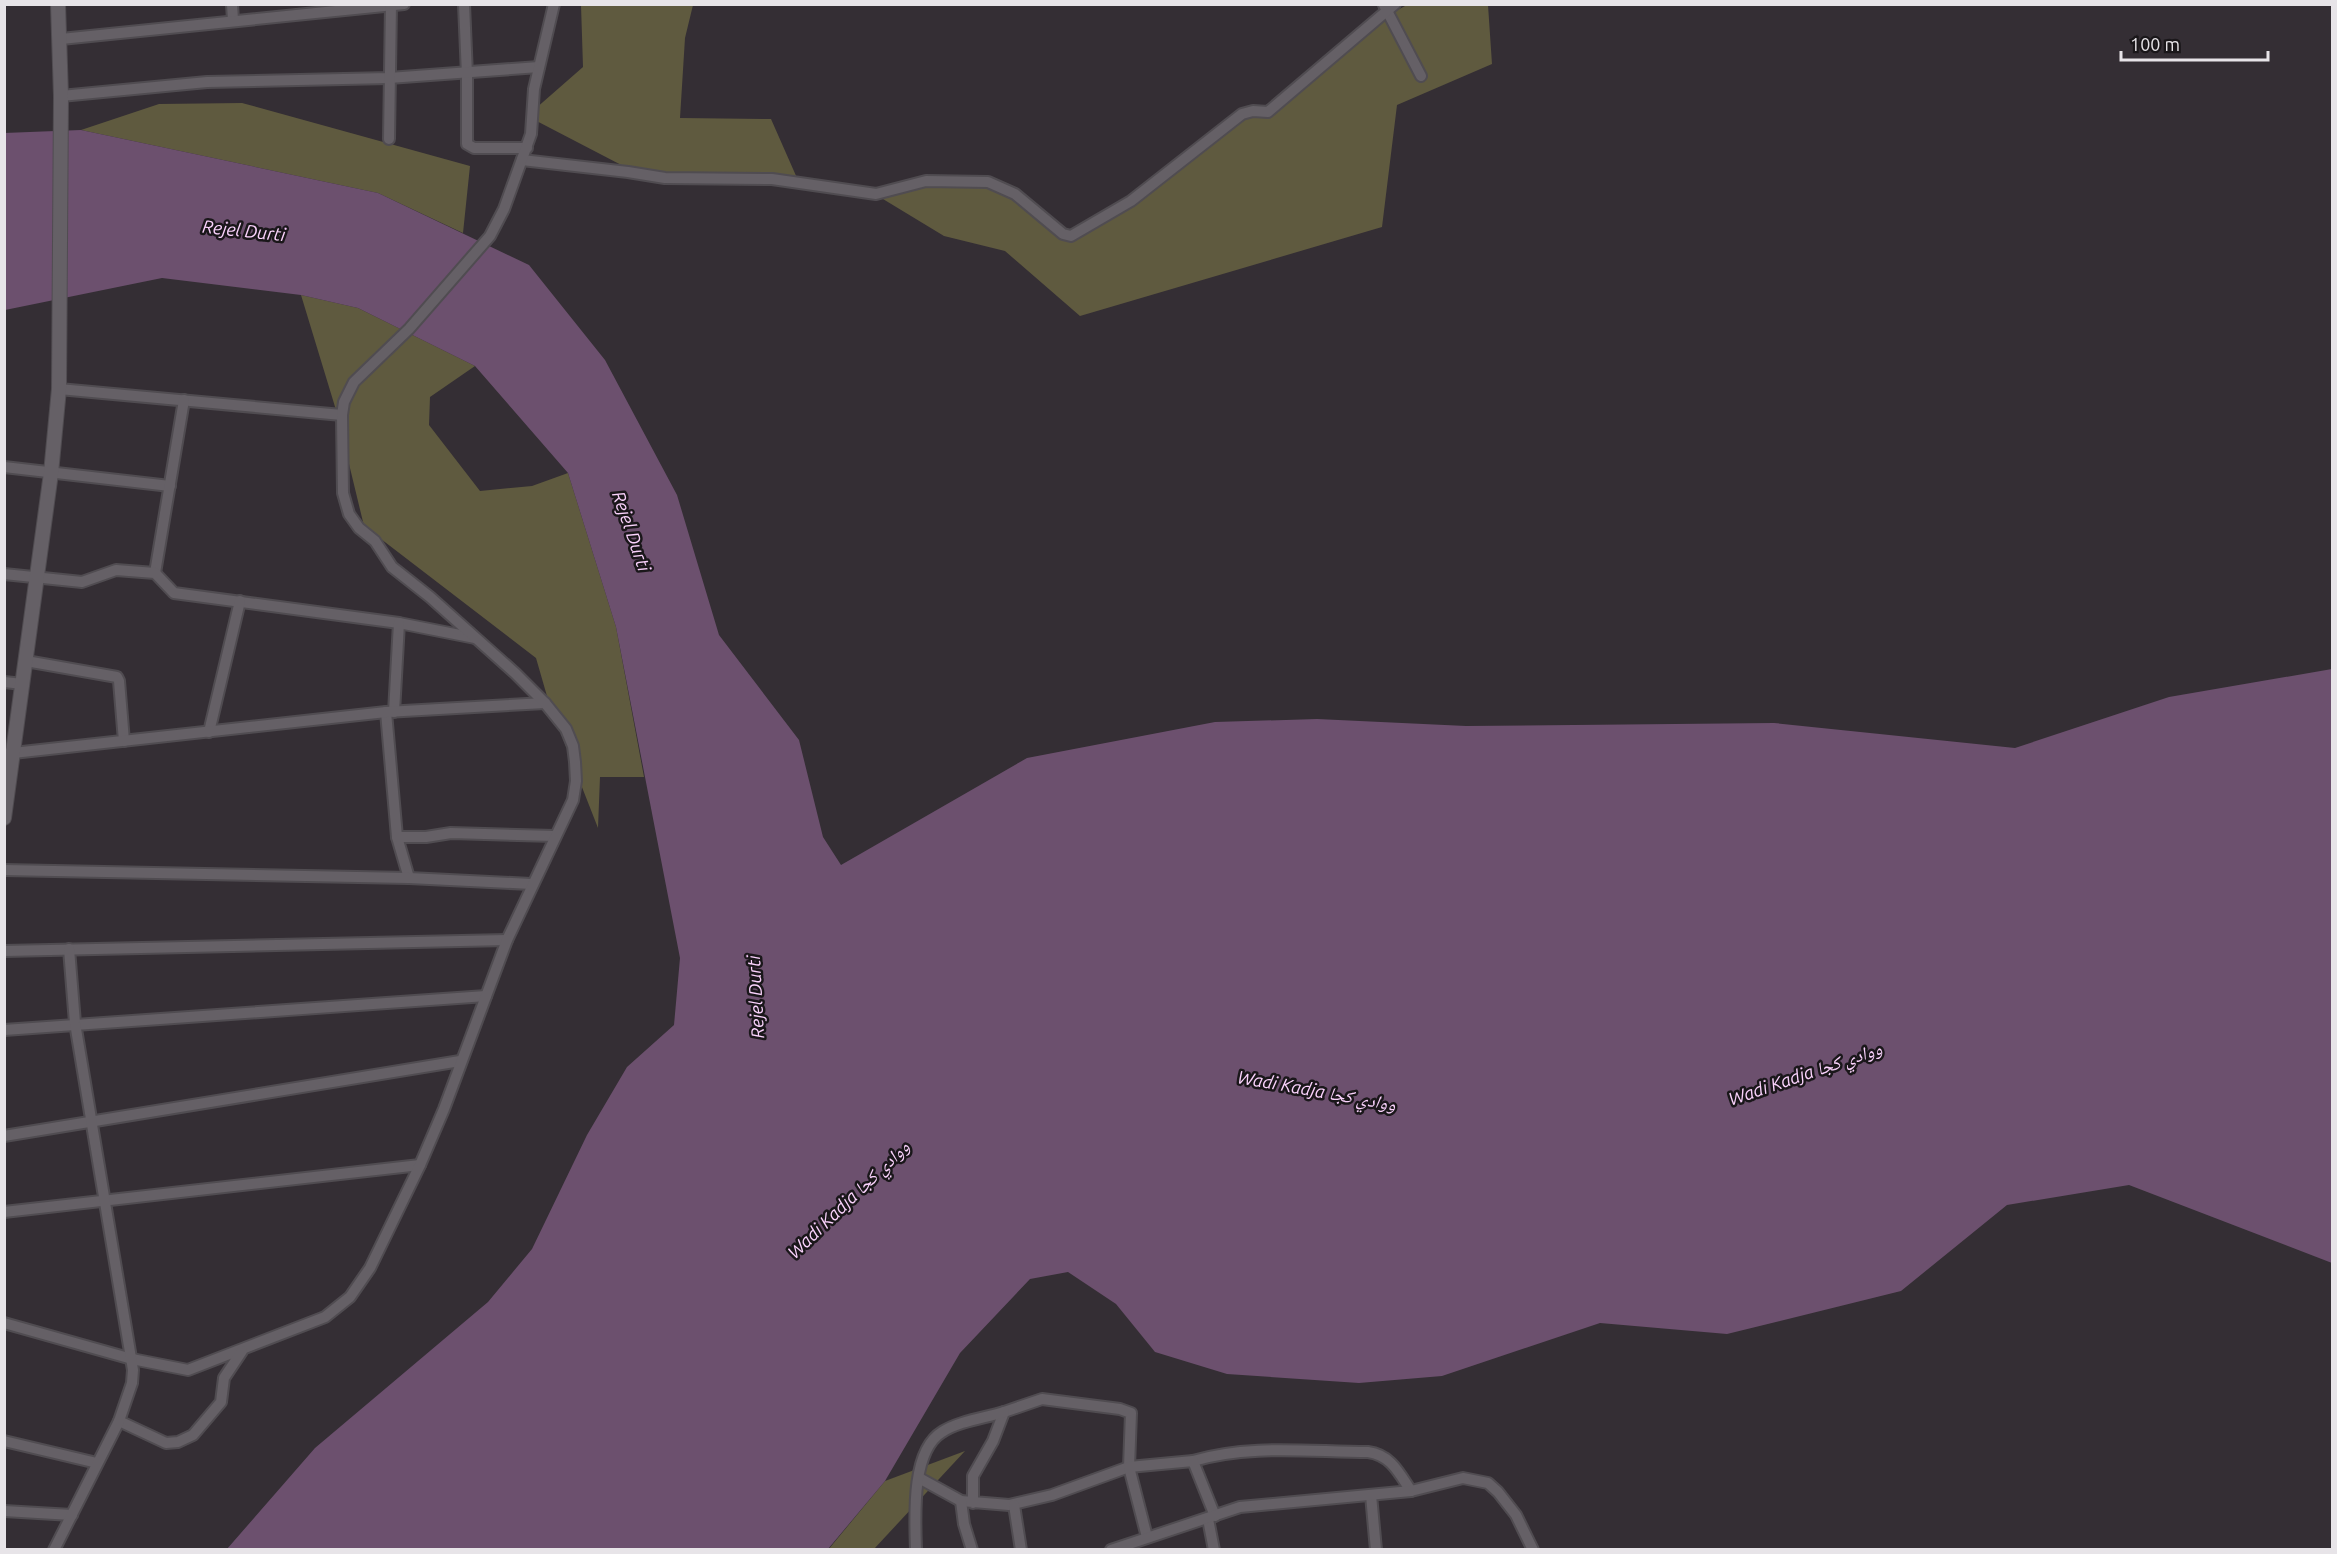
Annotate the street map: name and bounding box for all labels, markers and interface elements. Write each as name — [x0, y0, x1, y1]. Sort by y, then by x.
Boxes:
scale bar — [2121, 24, 2268, 62]
text: 100 m — [2130, 34, 2180, 54]
water label: Rejel Durti — [201, 216, 287, 244]
water label: Rejel Durti — [609, 488, 655, 574]
water label: Rejel Durti — [743, 954, 767, 1039]
water label: Wadi Kadja ووادي كجا — [1726, 1037, 1887, 1114]
water label: Wadi Kadja ووادي كجا — [1235, 1066, 1398, 1119]
water label: Wadi Kadja ووادي كجا — [783, 1136, 917, 1266]

